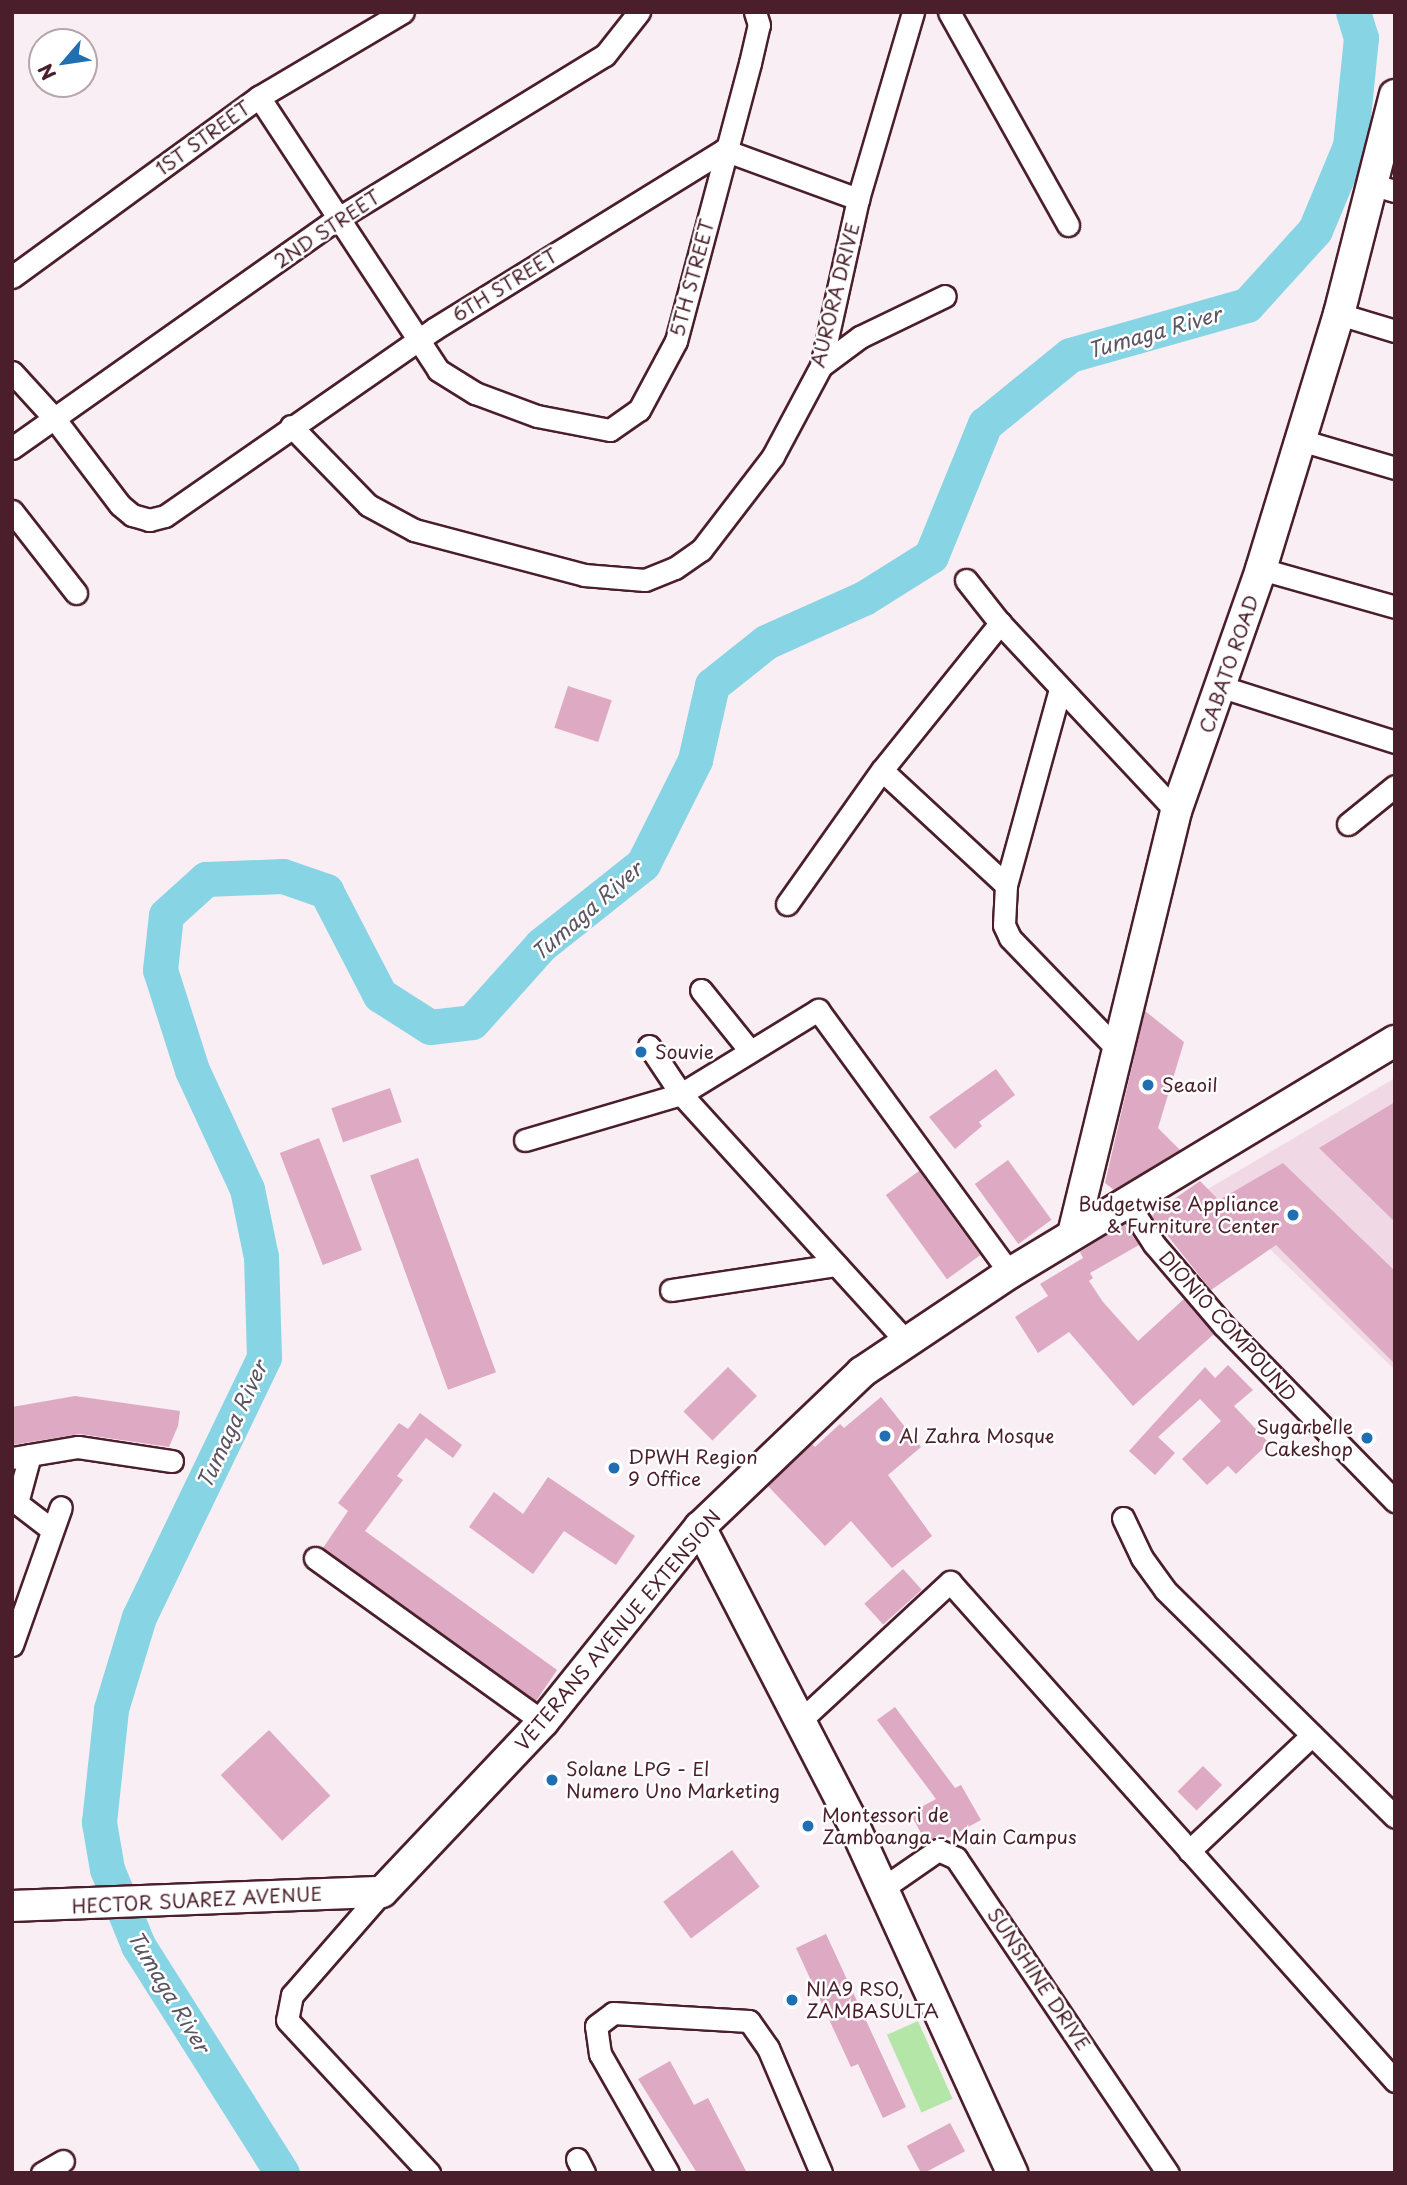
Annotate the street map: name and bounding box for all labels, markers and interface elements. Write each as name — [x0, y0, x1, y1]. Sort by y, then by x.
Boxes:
north arrow — [28, 28, 98, 98]
text: N — [30, 59, 62, 86]
street label: 1ST STREET — [150, 95, 256, 181]
street label: 2ND STREET — [269, 185, 385, 273]
street label: 5TH STREET — [665, 217, 719, 339]
street label: AURORA DRIVE — [806, 220, 864, 370]
street label: 6TH STREET — [448, 243, 562, 327]
water label: Tumaga River — [1084, 300, 1224, 362]
street label: CABATO ROAD — [1194, 591, 1264, 737]
water label: Tumaga River — [525, 855, 647, 965]
place label: Souvie — [655, 1041, 714, 1063]
marker: Souvie — [633, 1044, 649, 1060]
place label: Seaoil — [1162, 1074, 1218, 1096]
marker: Seaoil — [1140, 1077, 1156, 1093]
place label: Budgetwise Appliance & Furniture Center — [1078, 1193, 1279, 1237]
marker: Budgetwise Appliance & Furniture Center — [1285, 1207, 1301, 1223]
street label: DIONIO COMPOUND — [1154, 1246, 1302, 1406]
water label: Tumaga River — [190, 1356, 272, 1492]
place label: Sugarbelle Cakeshop — [1256, 1416, 1353, 1460]
place label: Al Zahra Mosque — [899, 1425, 1056, 1447]
marker: Al Zahra Mosque — [877, 1428, 893, 1444]
marker: Sugarbelle Cakeshop — [1359, 1430, 1375, 1446]
place label: DPWH Region 9 Office — [628, 1446, 757, 1490]
marker: DPWH Region 9 Office — [606, 1460, 622, 1476]
street label: VETERANS AVENUE EXTENSION — [511, 1506, 725, 1754]
place label: Solane LPG - El Numero Uno Marketing — [566, 1758, 781, 1802]
marker: Solane LPG - El Numero Uno Marketing — [544, 1772, 560, 1788]
place label: Montessori de Zamboanga - Main Campus — [822, 1804, 1079, 1848]
marker: Montessori de Zamboanga - Main Campus — [800, 1818, 816, 1834]
street label: HECTOR SUAREZ AVENUE — [71, 1882, 323, 1918]
street label: SUNSHINE DRIVE — [983, 1904, 1095, 2054]
water label: Tumaga River — [123, 1925, 217, 2057]
place label: NIA9 RSO, ZAMBASULTA — [806, 1978, 939, 2022]
marker: NIA9 RSO, ZAMBASULTA — [784, 1992, 800, 2008]

